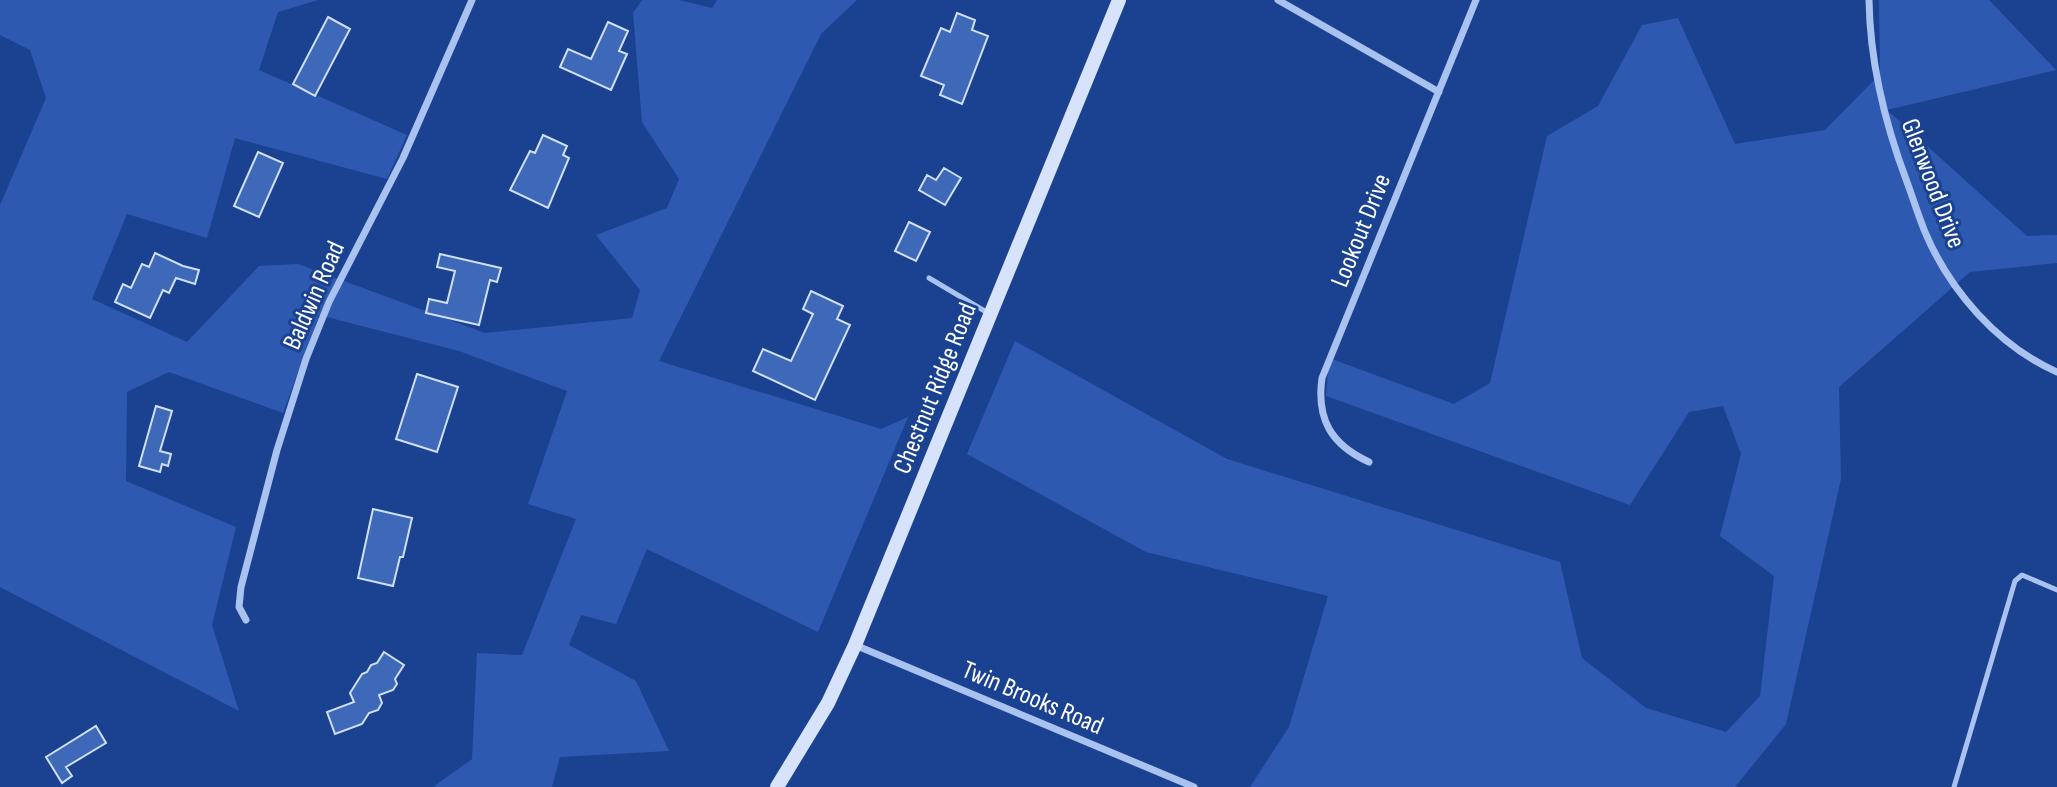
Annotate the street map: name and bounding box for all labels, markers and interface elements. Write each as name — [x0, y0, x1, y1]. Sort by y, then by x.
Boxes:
street label: Glenwood Drive — [1894, 115, 1971, 253]
street label: Lookout Drive — [1325, 169, 1398, 292]
street label: Baldwin Road — [277, 237, 352, 355]
street label: Chestnut Ridge Road — [887, 299, 984, 478]
street label: Twin Brooks Road — [957, 655, 1108, 742]

